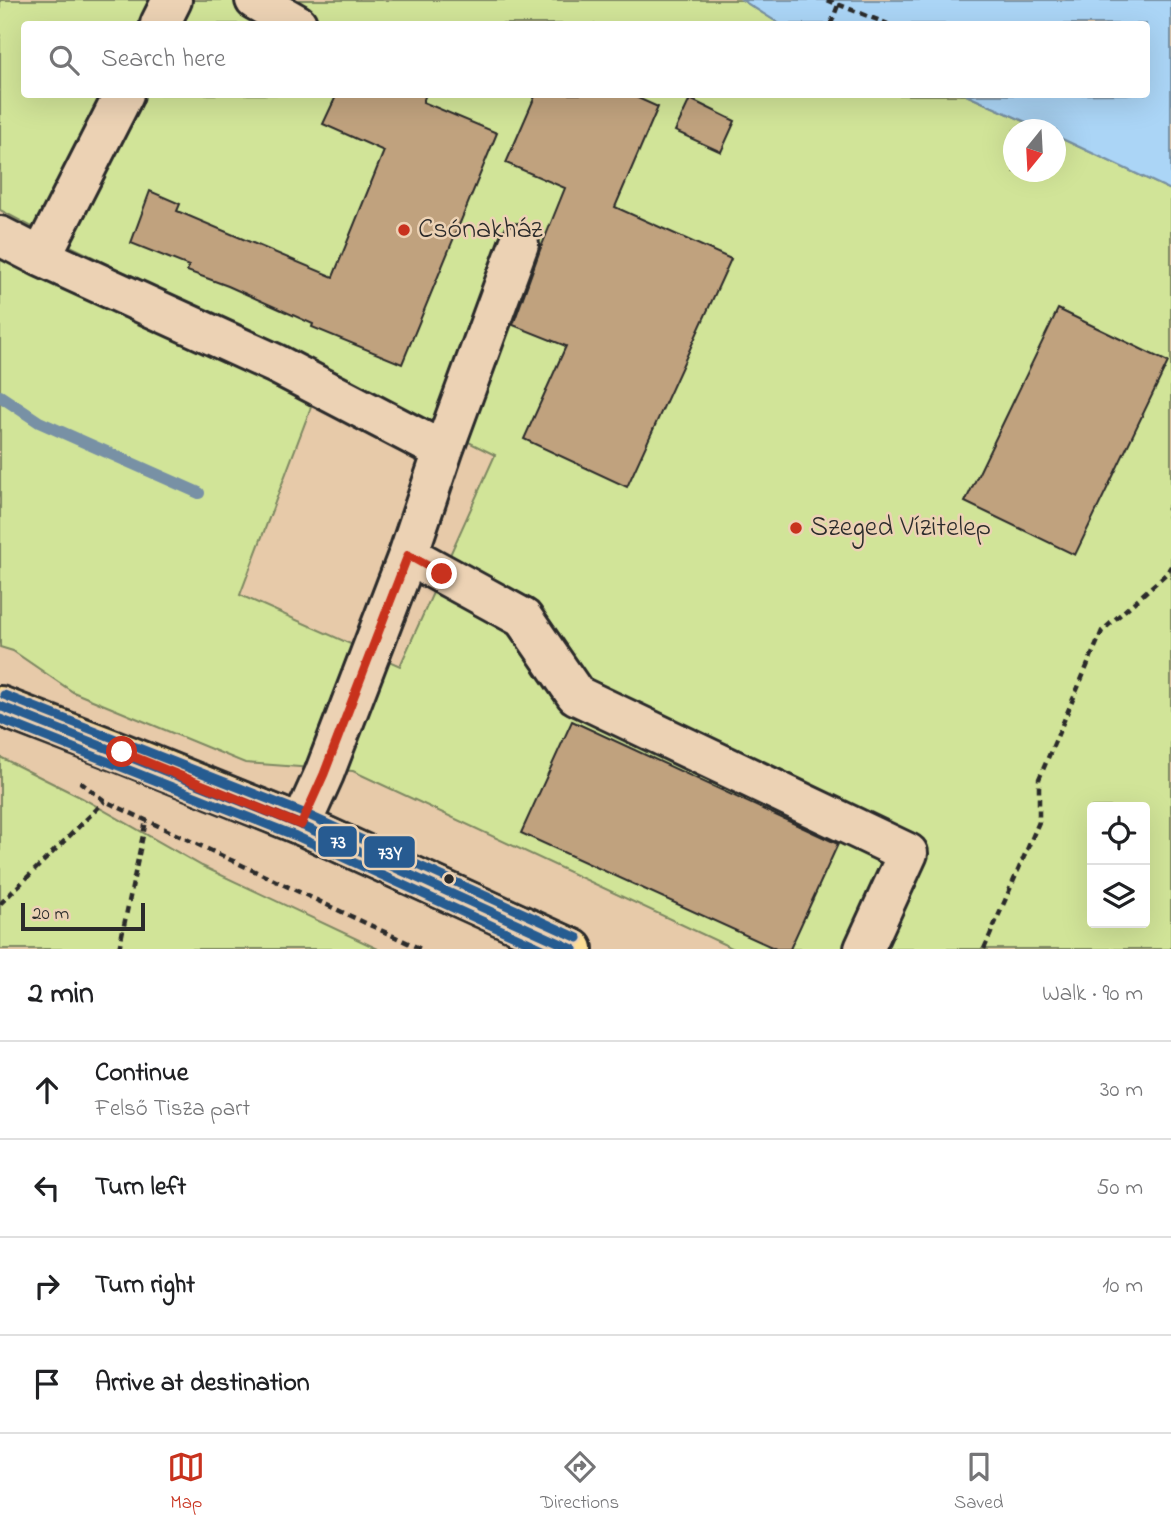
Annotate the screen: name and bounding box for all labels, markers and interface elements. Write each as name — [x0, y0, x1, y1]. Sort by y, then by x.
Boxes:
search box — [21, 21, 1150, 98]
icon: search — [45, 41, 83, 79]
text: Search here — [101, 41, 226, 79]
north arrow — [1003, 119, 1066, 182]
place label: Csónakház — [418, 210, 543, 251]
marker: Csónakház — [396, 222, 412, 238]
place label: Szeged Vízitelep — [810, 508, 991, 549]
marker: Szeged Vízitelep — [788, 520, 804, 536]
route end — [426, 558, 457, 589]
route start — [106, 736, 137, 767]
map controls — [1087, 802, 1150, 928]
button: locate — [1087, 802, 1150, 865]
line badge: 73 — [317, 825, 358, 858]
text: 73 — [330, 830, 346, 857]
line badge: 73Y — [363, 835, 416, 869]
text: 73Y — [378, 841, 402, 868]
button: layers — [1087, 865, 1150, 928]
unlabelled marker — [442, 872, 456, 886]
scale bar — [21, 900, 145, 932]
text: 20 m — [32, 901, 69, 928]
text: 2 min — [28, 973, 94, 1017]
text: Walk · 90 m — [1042, 978, 1143, 1011]
text: Continue — [95, 1055, 188, 1093]
icon: ahead — [28, 1071, 66, 1109]
text: 30 m — [1100, 1074, 1143, 1107]
text: Felső Tisza part — [95, 1093, 250, 1126]
icon: left — [28, 1169, 66, 1207]
text: Turn left — [95, 1169, 186, 1207]
text: 50 m — [1096, 1172, 1143, 1205]
icon: right — [28, 1267, 66, 1305]
text: Turn right — [95, 1267, 195, 1305]
text: 10 m — [1102, 1270, 1143, 1303]
icon: arrive — [28, 1365, 66, 1403]
text: Arrive at destination — [95, 1365, 310, 1403]
tab: Map — [167, 1448, 205, 1517]
tab: Directions — [540, 1448, 619, 1517]
tab: Saved — [954, 1448, 1004, 1517]

